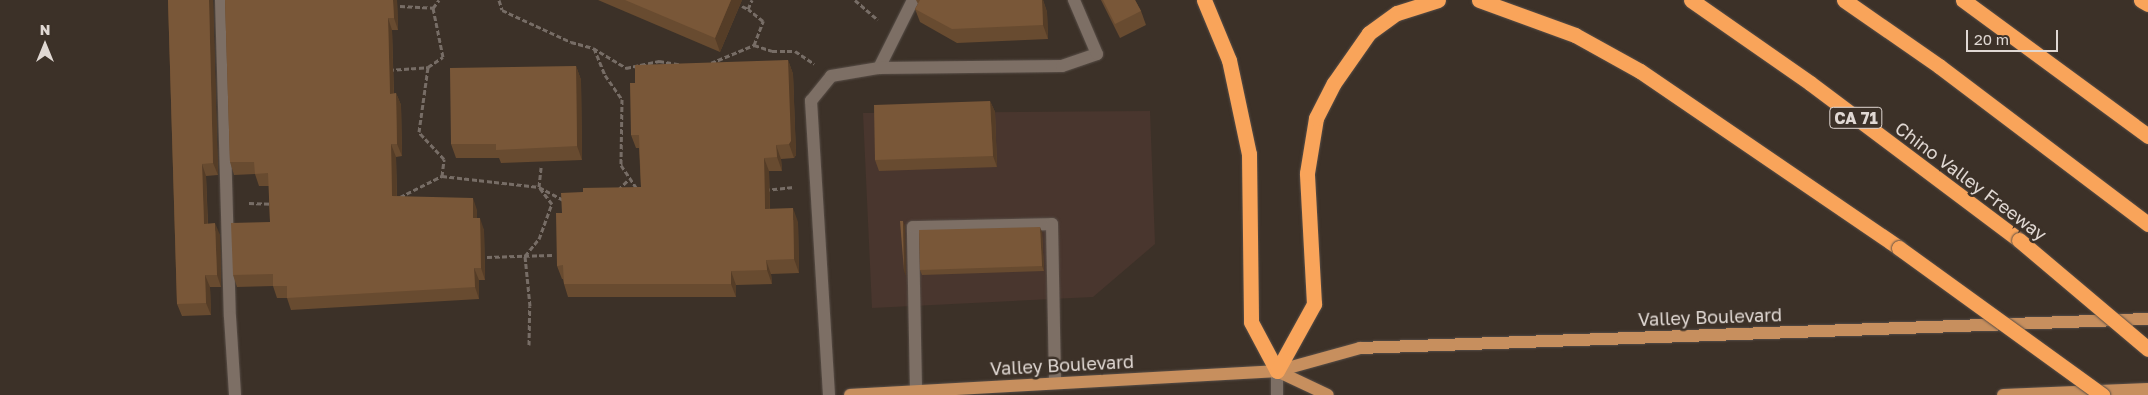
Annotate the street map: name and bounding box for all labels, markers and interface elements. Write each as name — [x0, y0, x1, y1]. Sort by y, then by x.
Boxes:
north arrow — [20, 20, 70, 70]
scale bar — [1968, 20, 2060, 52]
text: N — [40, 21, 50, 38]
text: 20 m — [1974, 30, 2009, 48]
road number: CA 71 — [1828, 105, 1884, 132]
street label: Chino Valley Freeway — [1891, 117, 2051, 245]
street label: Valley Boulevard — [1638, 304, 1782, 330]
street label: Valley Boulevard — [989, 350, 1135, 380]

